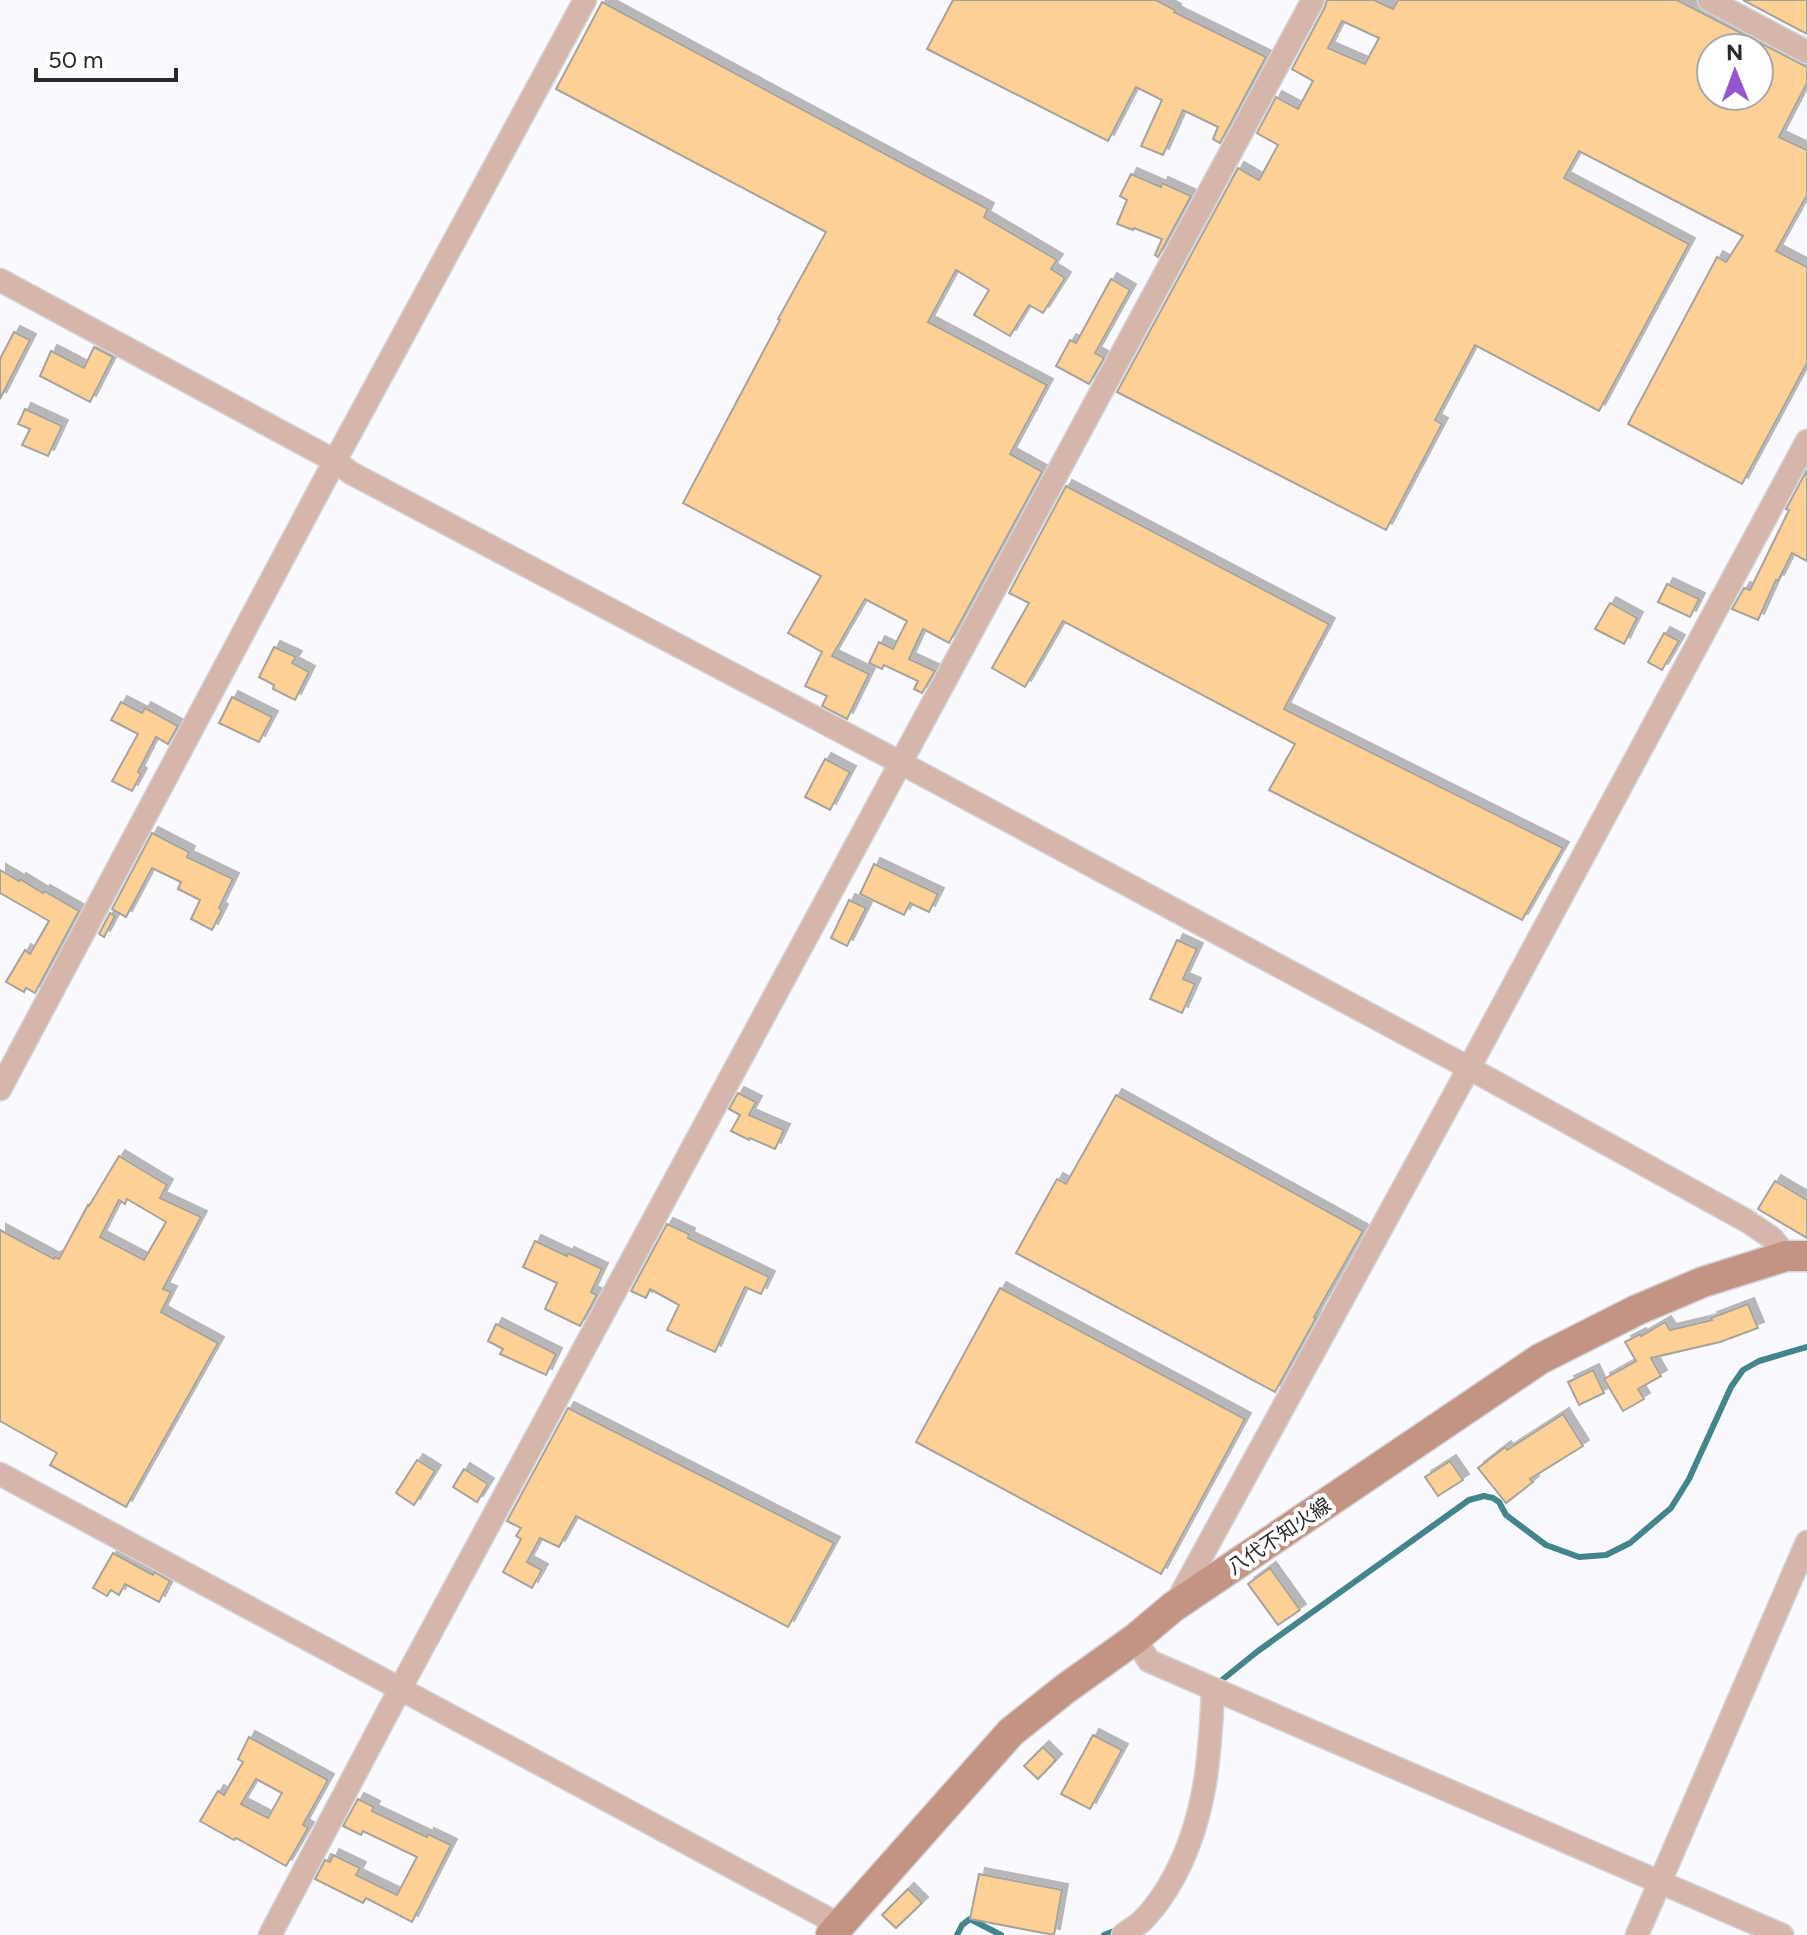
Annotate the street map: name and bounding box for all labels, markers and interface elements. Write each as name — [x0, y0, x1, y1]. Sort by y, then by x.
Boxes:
scale bar — [36, 32, 176, 82]
north arrow — [1695, 32, 1775, 112]
text: N — [1726, 39, 1743, 66]
text: 50 m — [48, 45, 104, 74]
street label: 八代不知火線 — [1223, 1492, 1335, 1580]

